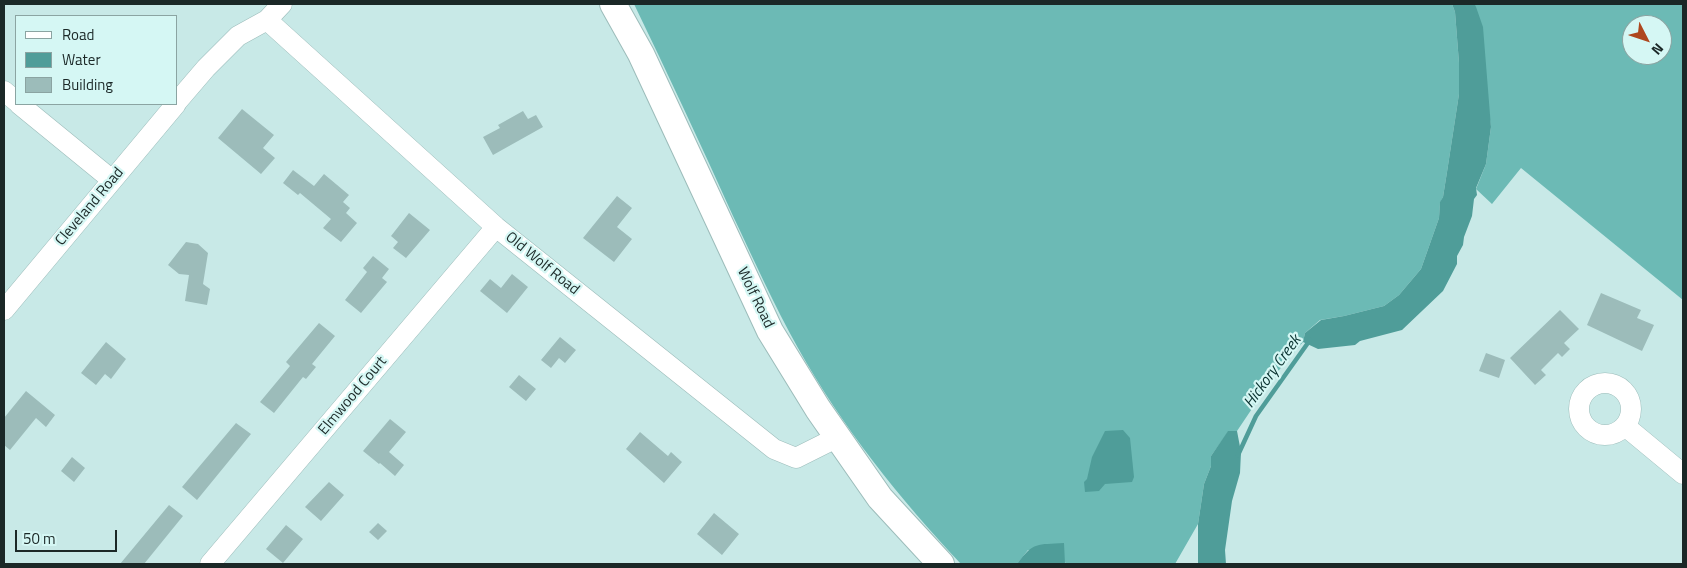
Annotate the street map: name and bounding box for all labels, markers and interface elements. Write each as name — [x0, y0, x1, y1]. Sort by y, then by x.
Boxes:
legend — [15, 15, 178, 105]
north arrow — [1622, 15, 1672, 65]
text: Road — [62, 23, 94, 46]
text: N — [1647, 39, 1669, 60]
text: Water — [62, 48, 101, 71]
text: Building — [62, 73, 113, 96]
street label: Cleveland Road — [52, 164, 128, 250]
street label: Old Wolf Road — [501, 229, 583, 299]
street label: Wolf Road — [733, 265, 777, 331]
water label: Hickory Creek — [1240, 332, 1306, 412]
street label: Elmwood Court — [315, 353, 391, 439]
scale bar — [18, 520, 120, 552]
text: 50 m — [23, 527, 56, 550]

